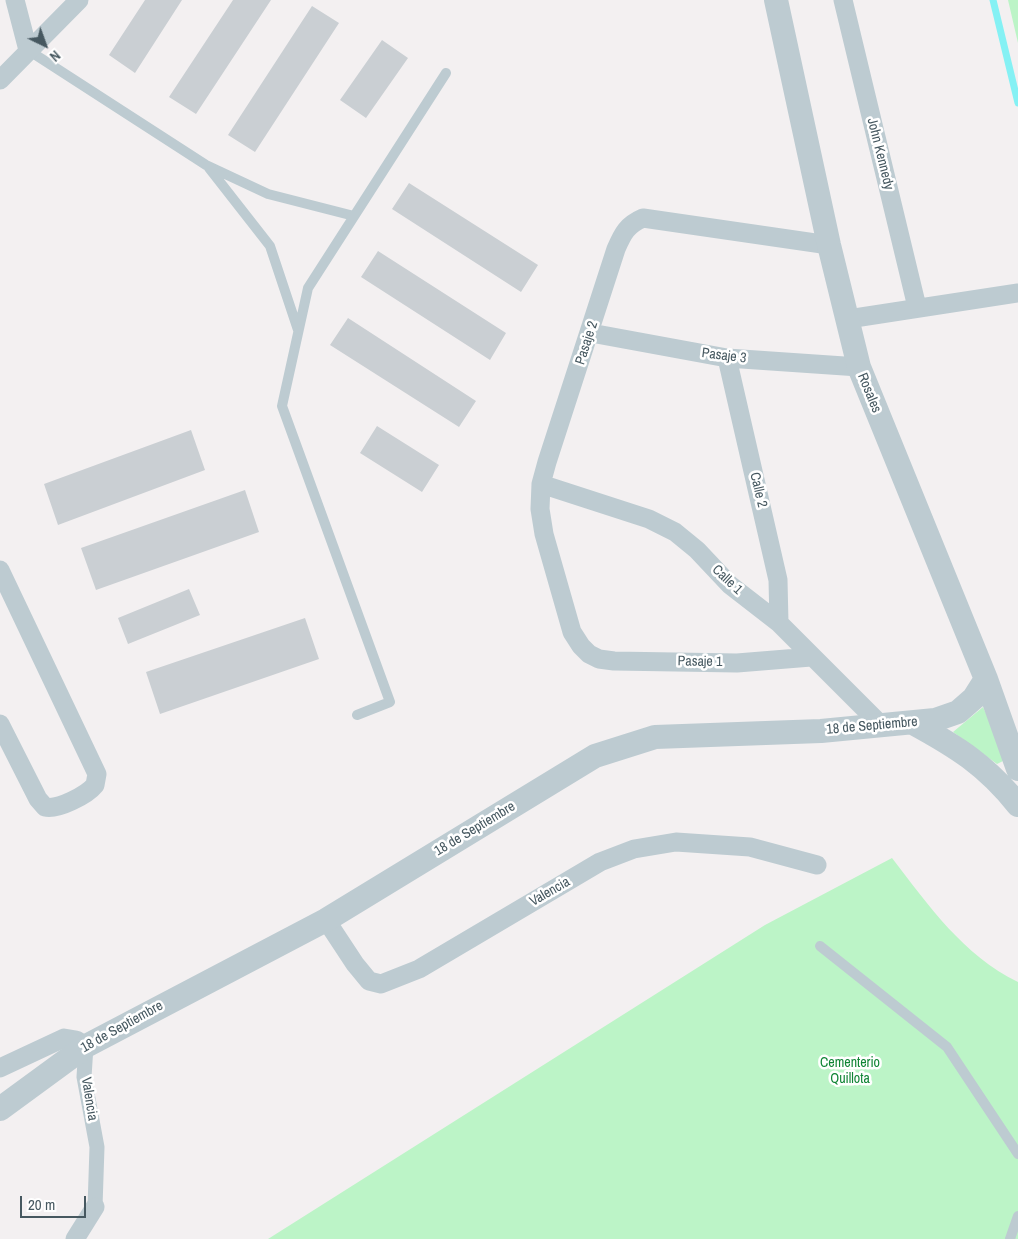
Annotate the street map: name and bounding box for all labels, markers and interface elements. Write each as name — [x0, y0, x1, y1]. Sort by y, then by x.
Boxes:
north arrow — [20, 20, 70, 70]
text: N — [46, 47, 64, 66]
street label: John Kennedy — [863, 116, 897, 192]
street label: Pasaje 2 — [572, 319, 602, 367]
street label: Pasaje 3 — [701, 345, 747, 367]
street label: Rosales — [853, 371, 885, 415]
street label: Calle 2 — [746, 471, 770, 509]
street label: Calle 1 — [708, 562, 746, 598]
street label: Pasaje 1 — [678, 653, 722, 671]
street label: 18 de Septiembre — [826, 714, 918, 738]
street label: 18 de Septiembre — [432, 798, 518, 860]
street label: Valencia — [527, 874, 573, 910]
street label: 18 de Septiembre — [78, 998, 166, 1056]
park label: Cementerio Quillota — [820, 1055, 880, 1088]
street label: Valencia — [77, 1076, 101, 1122]
scale bar — [22, 1186, 89, 1218]
text: 20 m — [28, 1194, 55, 1215]

